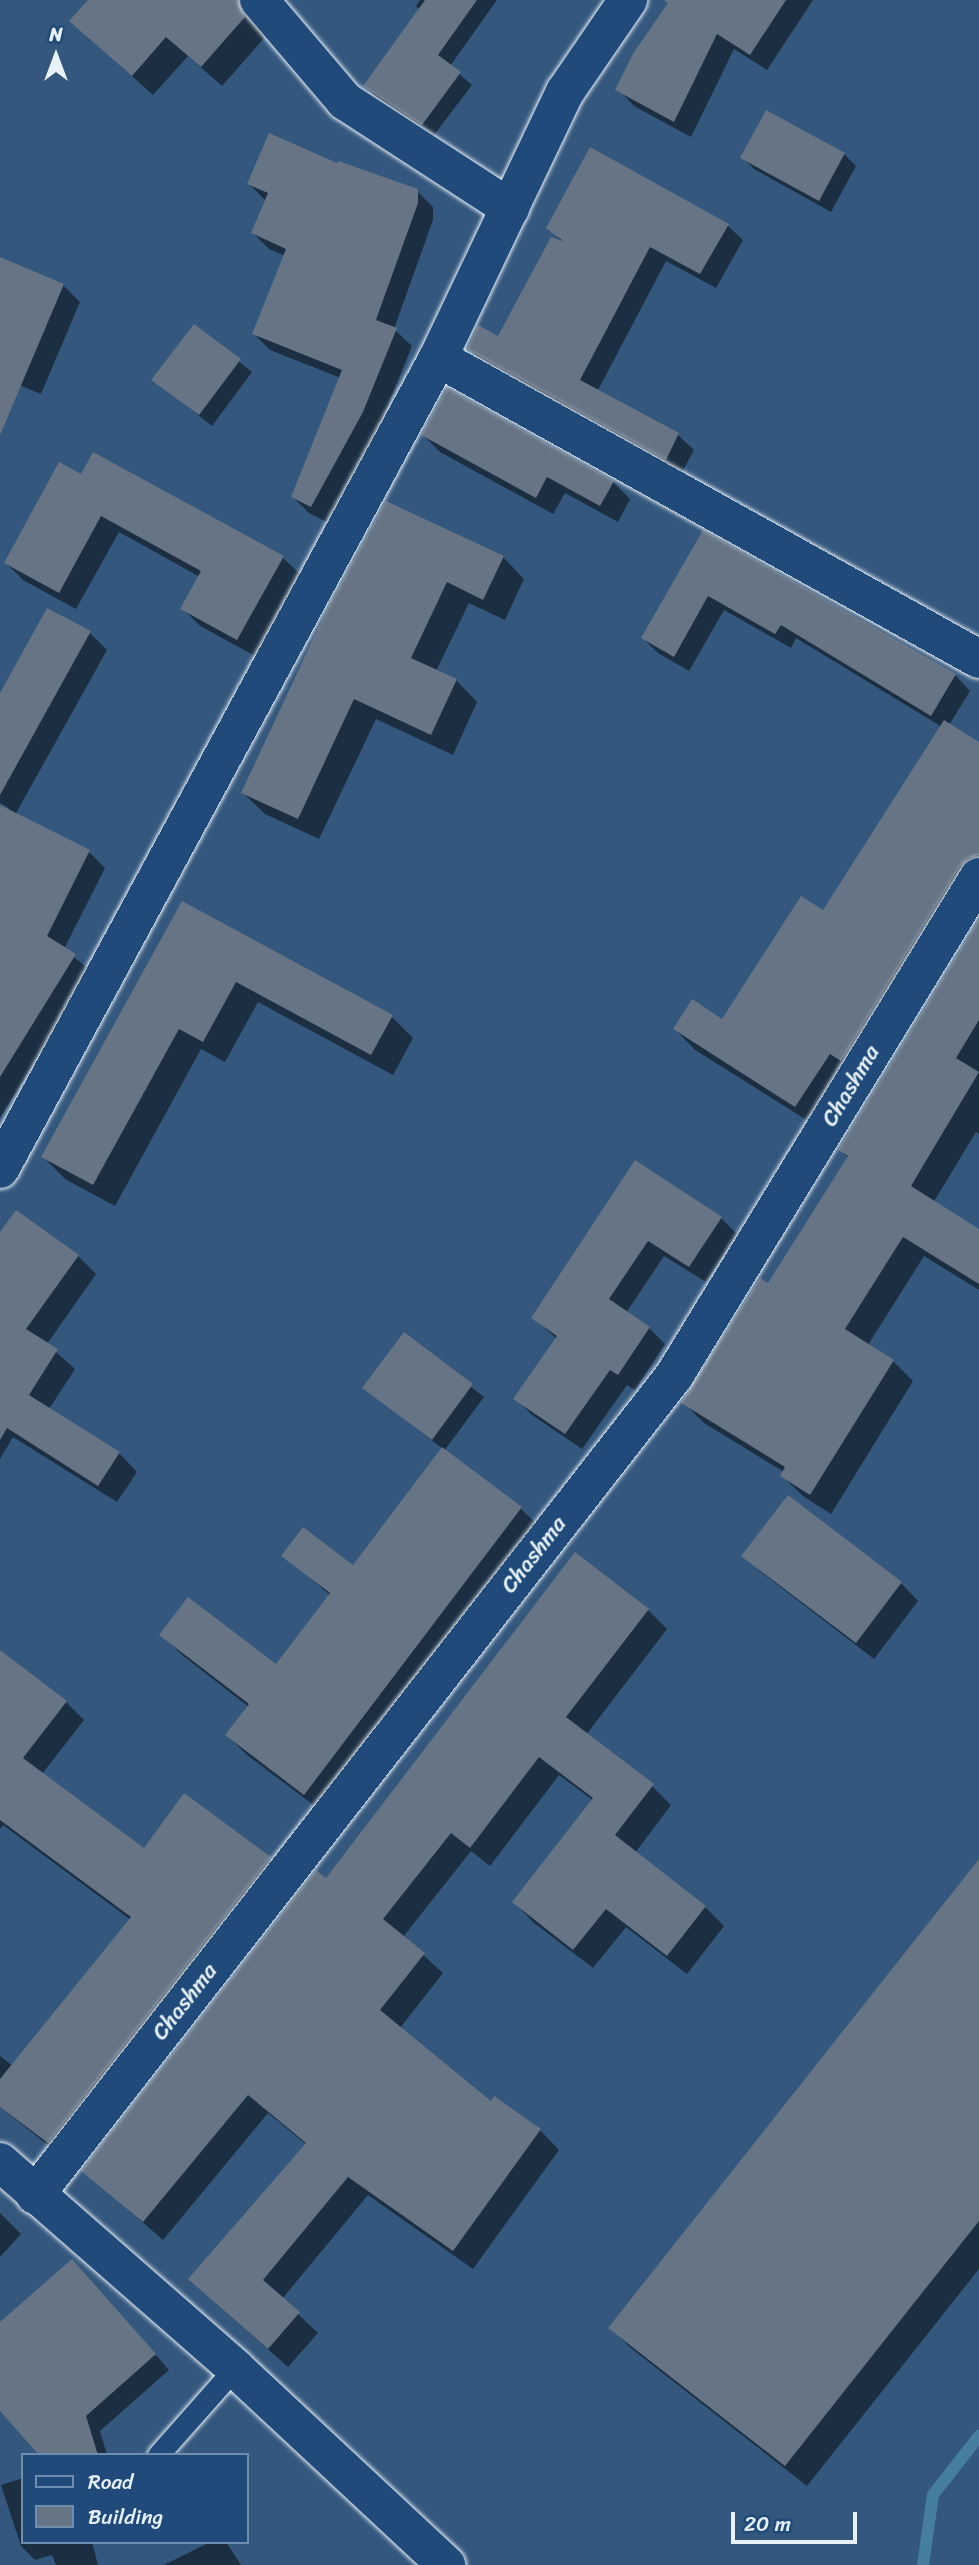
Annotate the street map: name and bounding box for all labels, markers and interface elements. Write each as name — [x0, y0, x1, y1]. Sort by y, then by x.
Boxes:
text: N — [49, 18, 63, 51]
north arrow — [21, 21, 91, 91]
street label: Chashma — [816, 1040, 886, 1132]
street label: Chashma — [495, 1511, 573, 1599]
street label: Chashma — [146, 1958, 224, 2046]
legend — [21, 2453, 248, 2544]
text: Road — [88, 2463, 133, 2501]
text: Building — [88, 2498, 163, 2536]
scale bar — [734, 2498, 860, 2542]
text: 20 m — [744, 2505, 791, 2543]

